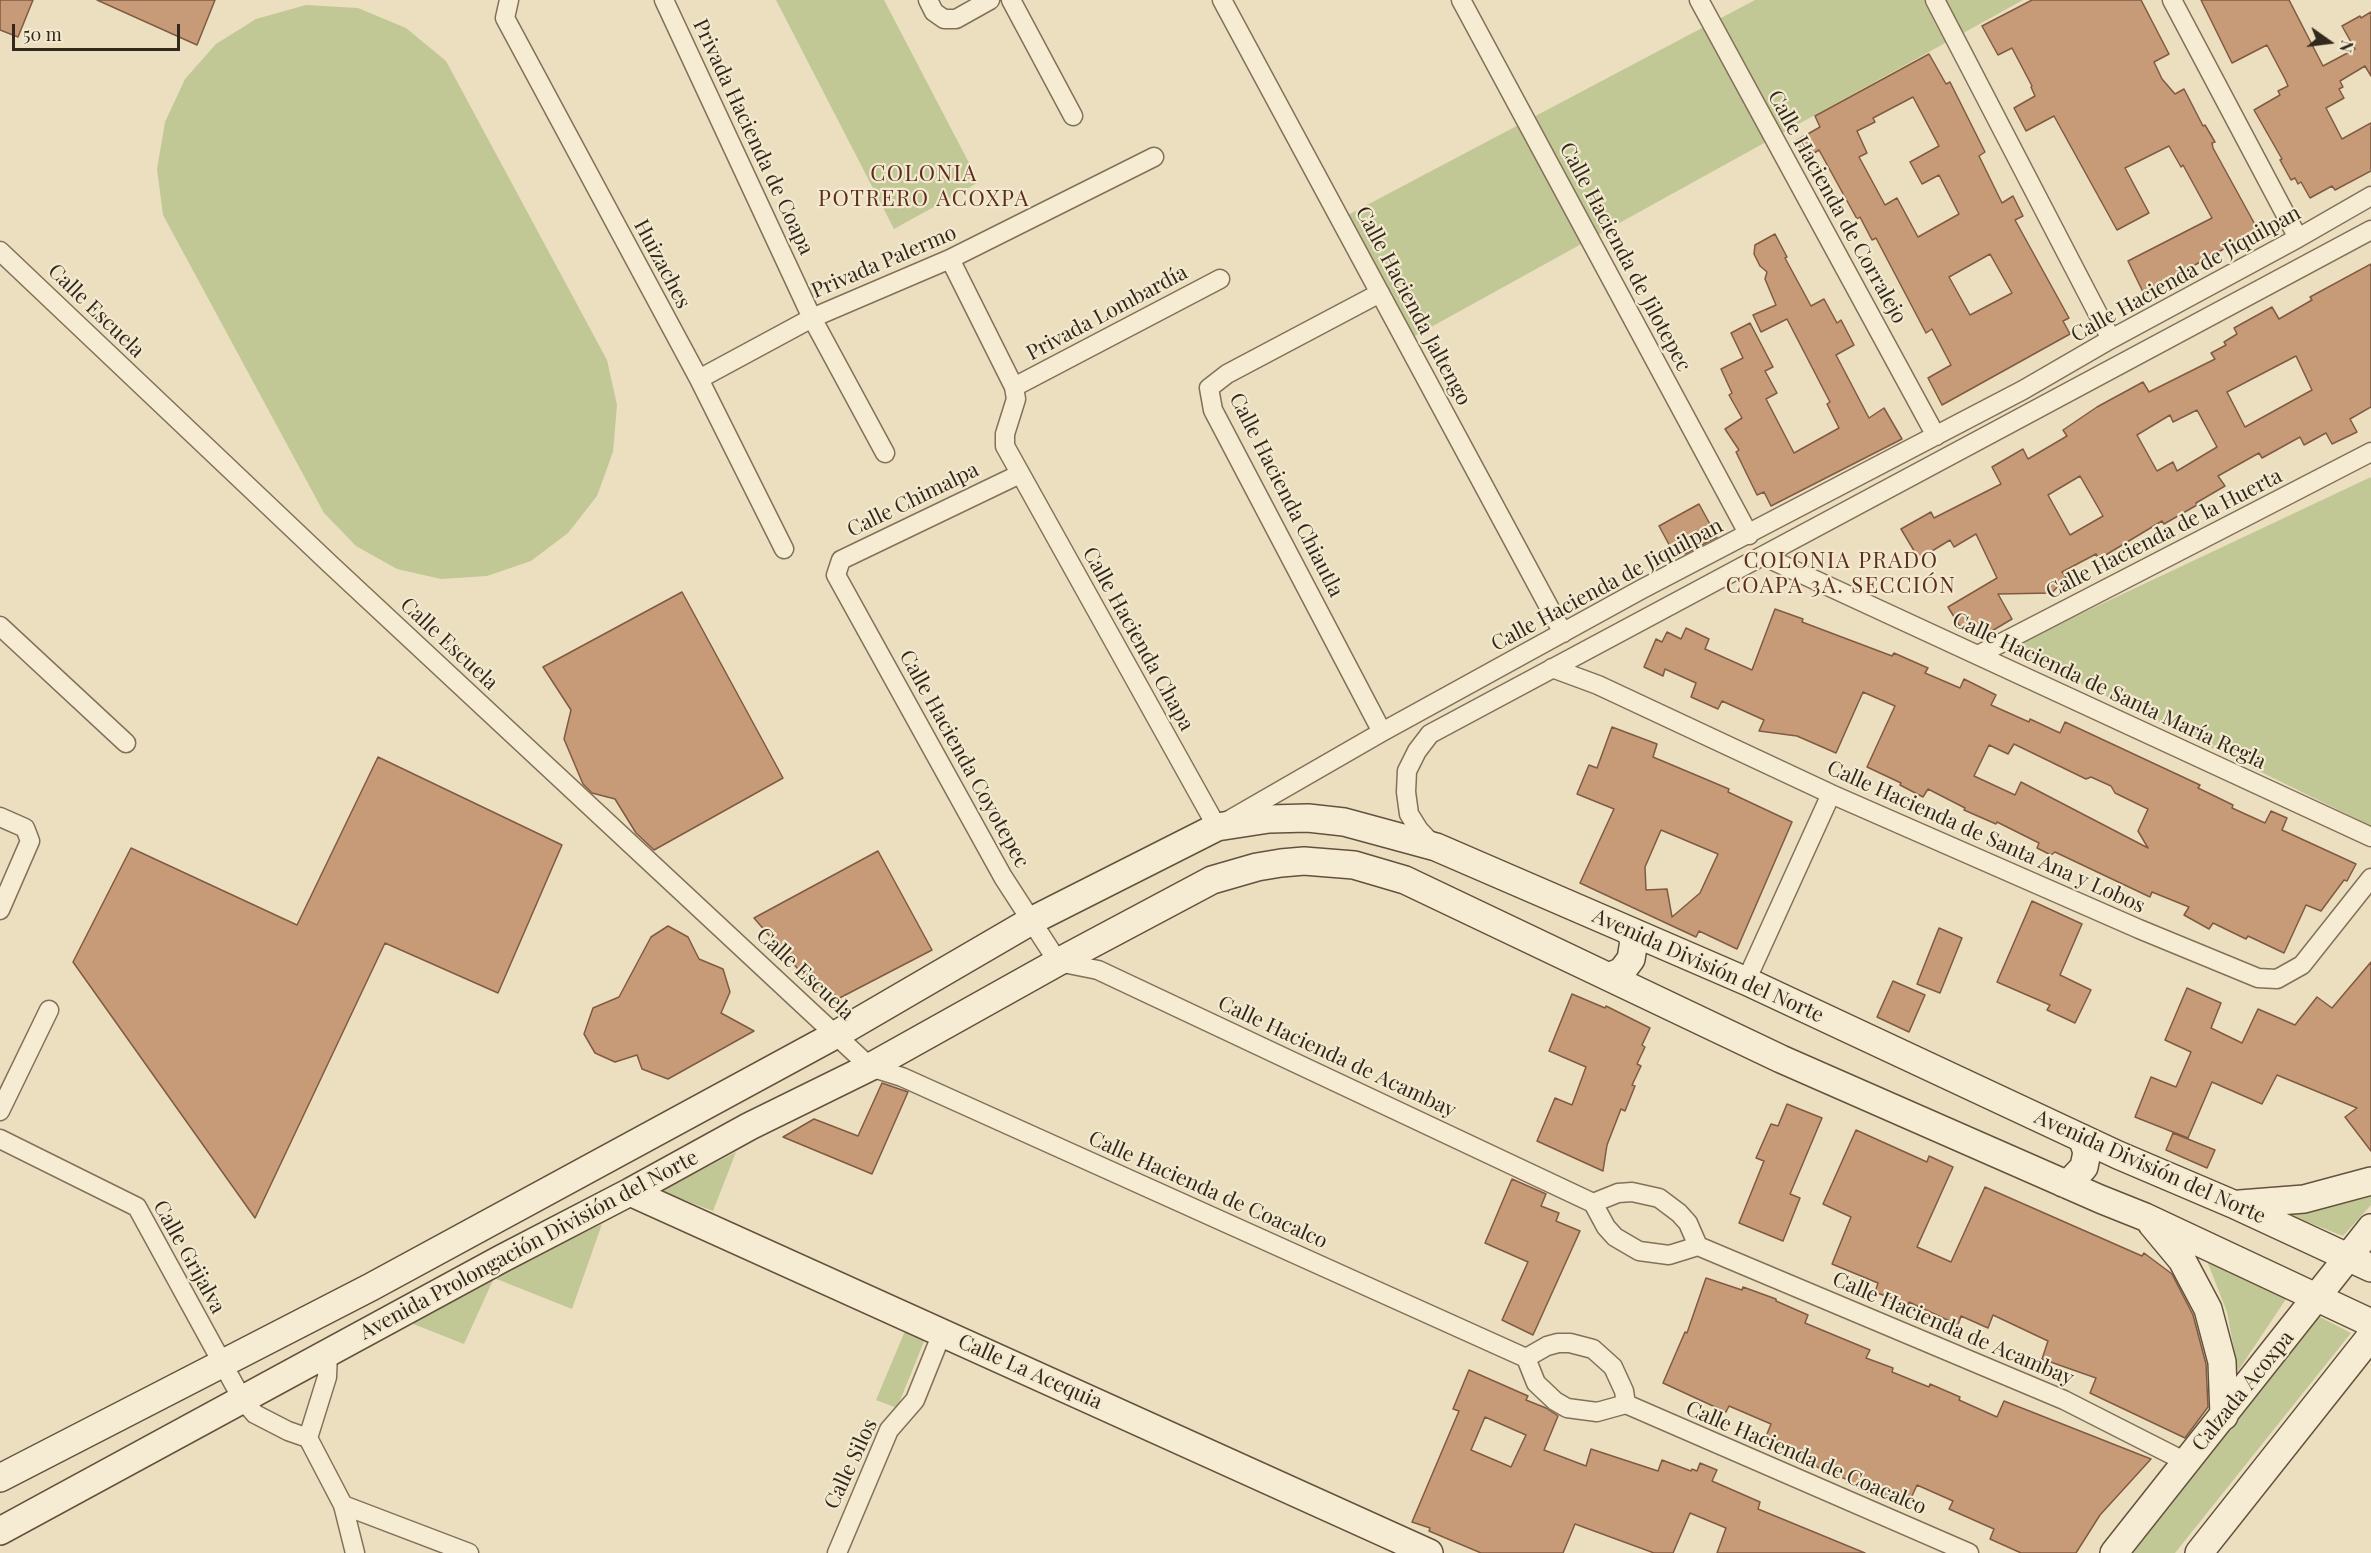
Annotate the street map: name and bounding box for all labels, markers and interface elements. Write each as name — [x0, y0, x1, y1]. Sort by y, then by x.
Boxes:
scale bar — [15, 12, 183, 50]
north arrow — [2299, 12, 2359, 72]
street label: Privada Hacienda de Coapa — [687, 15, 819, 259]
text: 50 m — [23, 22, 62, 46]
text: N — [2335, 38, 2359, 55]
street label: Calle Hacienda de Corralejo — [1762, 86, 1912, 328]
street label: Calle Hacienda de Jilotepec — [1554, 138, 1696, 376]
district label: COLONIA POTRERO ACOXPA — [818, 161, 1030, 212]
street label: Calle Hacienda de Jiquilpan — [2067, 200, 2305, 348]
street label: Calle Hacienda Jaltengo — [1350, 202, 1476, 410]
street label: Huizaches — [628, 215, 696, 313]
street label: Privada Palermo — [808, 220, 960, 304]
street label: Calle Escuela — [43, 259, 149, 363]
street label: Privada Lombardía — [1022, 260, 1192, 366]
street label: Calle Hacienda Chiautla — [1224, 389, 1348, 601]
street label: Calle Chimalpa — [843, 457, 983, 543]
street label: Calle Hacienda de la Huerta — [2042, 463, 2286, 605]
street label: Calle Hacienda de Jiquilpan — [1487, 513, 1727, 657]
street label: Calle Hacienda Chapa — [1077, 543, 1199, 735]
district label: COLONIA PRADO COAPA 3A. SECCIÓN — [1726, 548, 1956, 600]
street label: Calle Escuela — [395, 592, 503, 696]
street label: Calle Hacienda de Santa María Regla — [1948, 607, 2270, 775]
street label: Calle Hacienda Coyotepec — [894, 646, 1034, 872]
street label: Calle Hacienda de Santa Ana y Lobos — [1823, 755, 2149, 919]
street label: Avenida División del Norte — [1588, 904, 1828, 1028]
street label: Calle Escuela — [751, 922, 859, 1026]
street label: Calle Hacienda de Acambay — [1214, 991, 1460, 1123]
street label: Avenida División del Norte — [2030, 1105, 2270, 1229]
street label: Calle Hacienda de Coacalco — [1085, 1126, 1331, 1254]
street label: Avenida Prolongación División del Norte — [355, 1145, 703, 1345]
street label: Calle Grijalva — [148, 1196, 230, 1318]
street label: Calle Hacienda de Acambay — [1829, 1267, 2077, 1391]
street label: Calzada Acoxpa — [2187, 1326, 2299, 1456]
street label: Calle La Acequia — [954, 1329, 1106, 1415]
street label: Calle Hacienda de Coacalco — [1682, 1396, 1930, 1520]
street label: Calle Silos — [819, 1415, 883, 1513]

